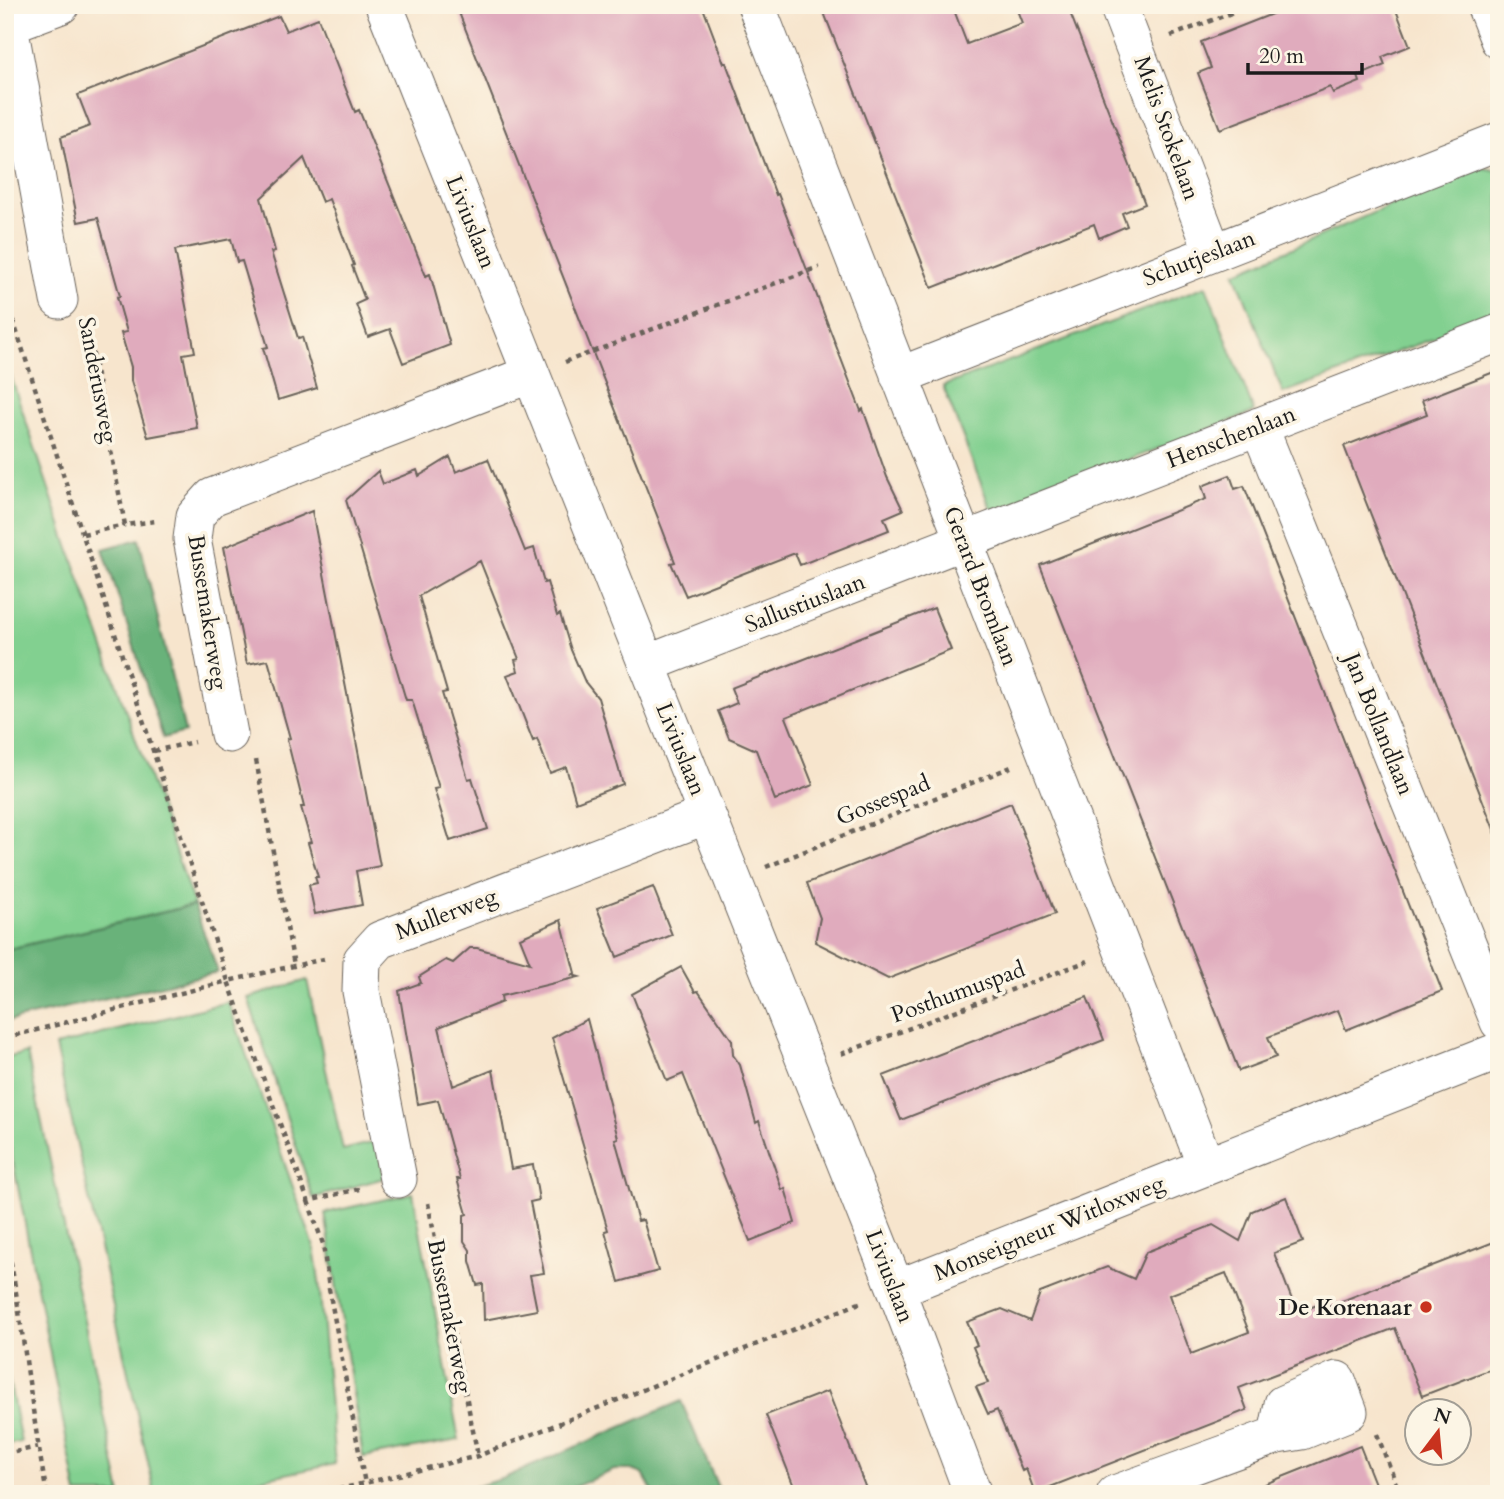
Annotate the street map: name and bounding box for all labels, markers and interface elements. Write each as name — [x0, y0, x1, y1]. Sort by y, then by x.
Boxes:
scale bar — [1248, 32, 1362, 76]
text: 20 m — [1259, 42, 1304, 71]
street label: Melis Stokelaan — [1127, 52, 1207, 204]
street label: Liviuslaan — [438, 171, 504, 273]
street label: Schutjeslaan — [1138, 222, 1260, 294]
street label: Sanderusweg — [71, 314, 125, 446]
street label: Henschenlaan — [1162, 398, 1300, 476]
street label: Gerard Bromlaan — [936, 502, 1026, 670]
street label: Bussemakerweg — [180, 532, 236, 692]
street label: Sallustiuslaan — [740, 566, 870, 640]
street label: Jan Bollandlaan — [1335, 646, 1422, 800]
street label: Liviuslaan — [648, 698, 714, 800]
street label: Gossespad — [831, 767, 935, 833]
street label: Mullerweg — [391, 880, 501, 948]
street label: Posthumuspad — [887, 953, 1030, 1031]
street label: Monseigneur Witloxweg — [929, 1168, 1169, 1288]
street label: Liviuslaan — [858, 1225, 922, 1327]
street label: Bussemakerweg — [420, 1236, 480, 1396]
place label: De Korenaar — [1278, 1292, 1413, 1323]
marker: De Korenaar — [1418, 1299, 1434, 1315]
north arrow — [1402, 1398, 1472, 1468]
text: N — [1431, 1402, 1454, 1432]

